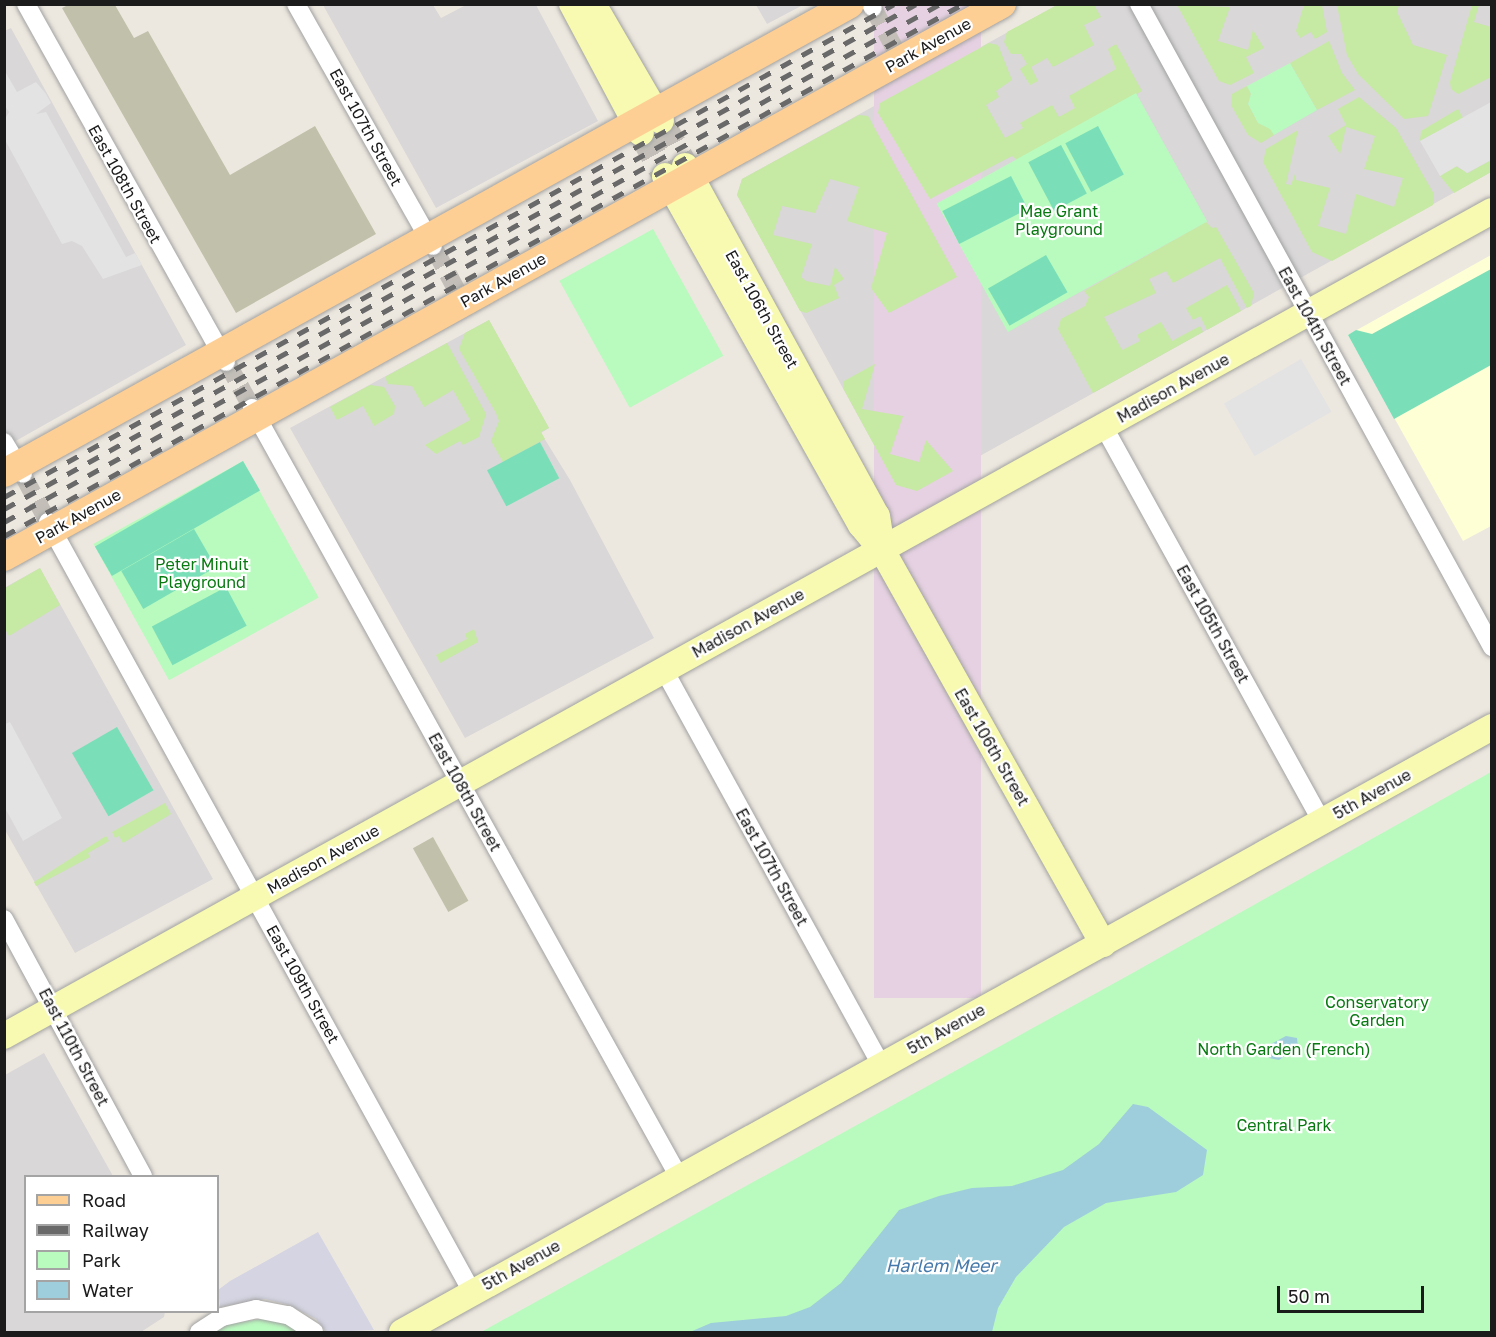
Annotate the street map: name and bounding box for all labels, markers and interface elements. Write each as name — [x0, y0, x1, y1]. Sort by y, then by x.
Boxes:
street label: Park Avenue — [882, 14, 974, 76]
street label: East 107th Street — [326, 65, 406, 189]
street label: East 108th Street — [84, 121, 166, 247]
park label: Mae Grant Playground — [1015, 201, 1103, 239]
street label: East 106th Street — [721, 246, 803, 372]
street label: Park Avenue — [457, 249, 549, 311]
street label: East 104th Street — [1274, 263, 1356, 389]
street label: Madison Avenue — [1114, 349, 1232, 427]
street label: Park Avenue — [32, 485, 124, 547]
park label: Peter Minuit Playground — [155, 554, 249, 592]
street label: East 105th Street — [1173, 562, 1253, 686]
street label: Madison Avenue — [689, 584, 807, 662]
street label: East 106th Street — [951, 685, 1033, 809]
street label: East 108th Street — [424, 729, 506, 855]
street label: 5th Avenue — [1330, 765, 1414, 823]
street label: East 107th Street — [732, 805, 812, 929]
street label: Madison Avenue — [264, 820, 382, 898]
street label: East 109th Street — [262, 921, 344, 1047]
street label: East 110th Street — [35, 985, 113, 1109]
park label: Conservatory Garden — [1325, 992, 1429, 1030]
street label: 5th Avenue — [904, 1000, 988, 1058]
park label: North Garden (French) — [1197, 1039, 1371, 1059]
park label: Central Park — [1236, 1115, 1332, 1135]
legend — [24, 1175, 219, 1313]
text: Road — [82, 1189, 126, 1211]
text: Railway — [82, 1219, 149, 1241]
street label: 5th Avenue — [479, 1236, 563, 1294]
text: Park — [82, 1249, 121, 1271]
water label: Harlem Meer — [886, 1254, 996, 1276]
scale bar — [1280, 1274, 1427, 1312]
text: Water — [82, 1279, 133, 1301]
text: 50 m — [1288, 1285, 1330, 1307]

